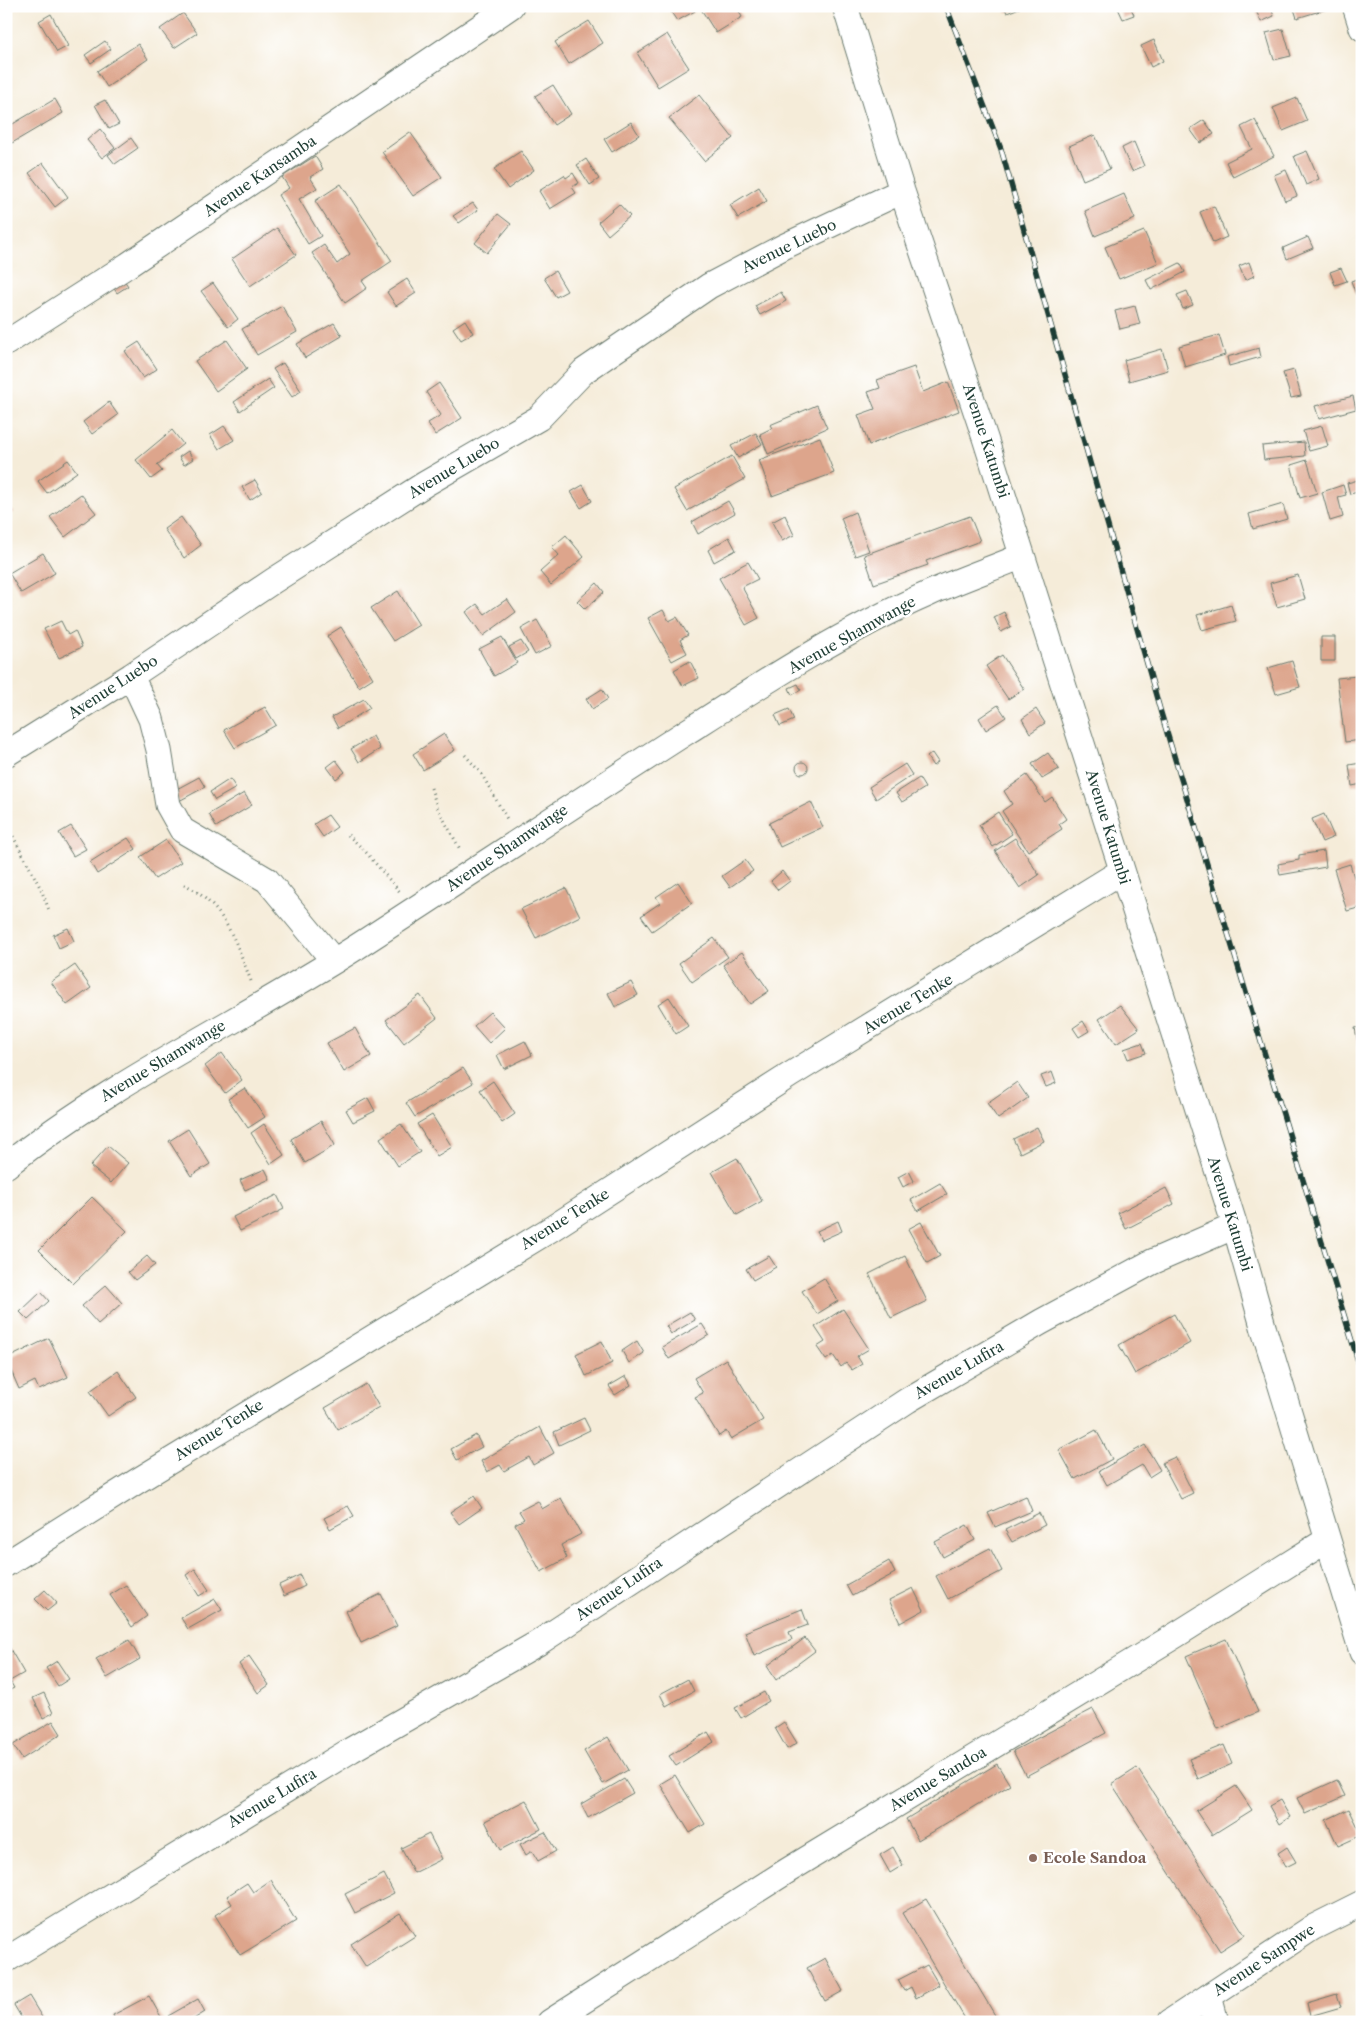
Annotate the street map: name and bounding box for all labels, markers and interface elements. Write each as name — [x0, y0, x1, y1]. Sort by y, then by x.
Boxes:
street label: Avenue Kansamba — [199, 131, 320, 221]
street label: Avenue Luebo — [737, 214, 839, 277]
street label: Avenue Katumbi — [959, 380, 1014, 501]
street label: Avenue Luebo — [404, 433, 503, 503]
street label: Avenue Shamwange — [784, 592, 919, 678]
street label: Avenue Luebo — [64, 651, 161, 723]
street label: Avenue Katumbi — [1082, 766, 1135, 887]
street label: Avenue Shamwange — [441, 800, 571, 896]
street label: Avenue Tenke — [859, 969, 956, 1038]
street label: Avenue Shamwange — [96, 1016, 229, 1106]
street label: Avenue Katumbi — [1204, 1153, 1257, 1274]
street label: Avenue Tenke — [516, 1184, 613, 1254]
street label: Avenue Lufira — [910, 1336, 1007, 1403]
street label: Avenue Tenke — [170, 1395, 267, 1465]
street label: Avenue Lufira — [571, 1553, 666, 1625]
street label: Avenue Sandoa — [885, 1742, 990, 1816]
street label: Avenue Lufira — [223, 1764, 320, 1832]
place label: Ecole Sandoa — [1043, 1848, 1147, 1867]
marker: Ecole Sandoa — [1027, 1852, 1039, 1864]
street label: Avenue Sampwe — [1208, 1920, 1318, 2000]

